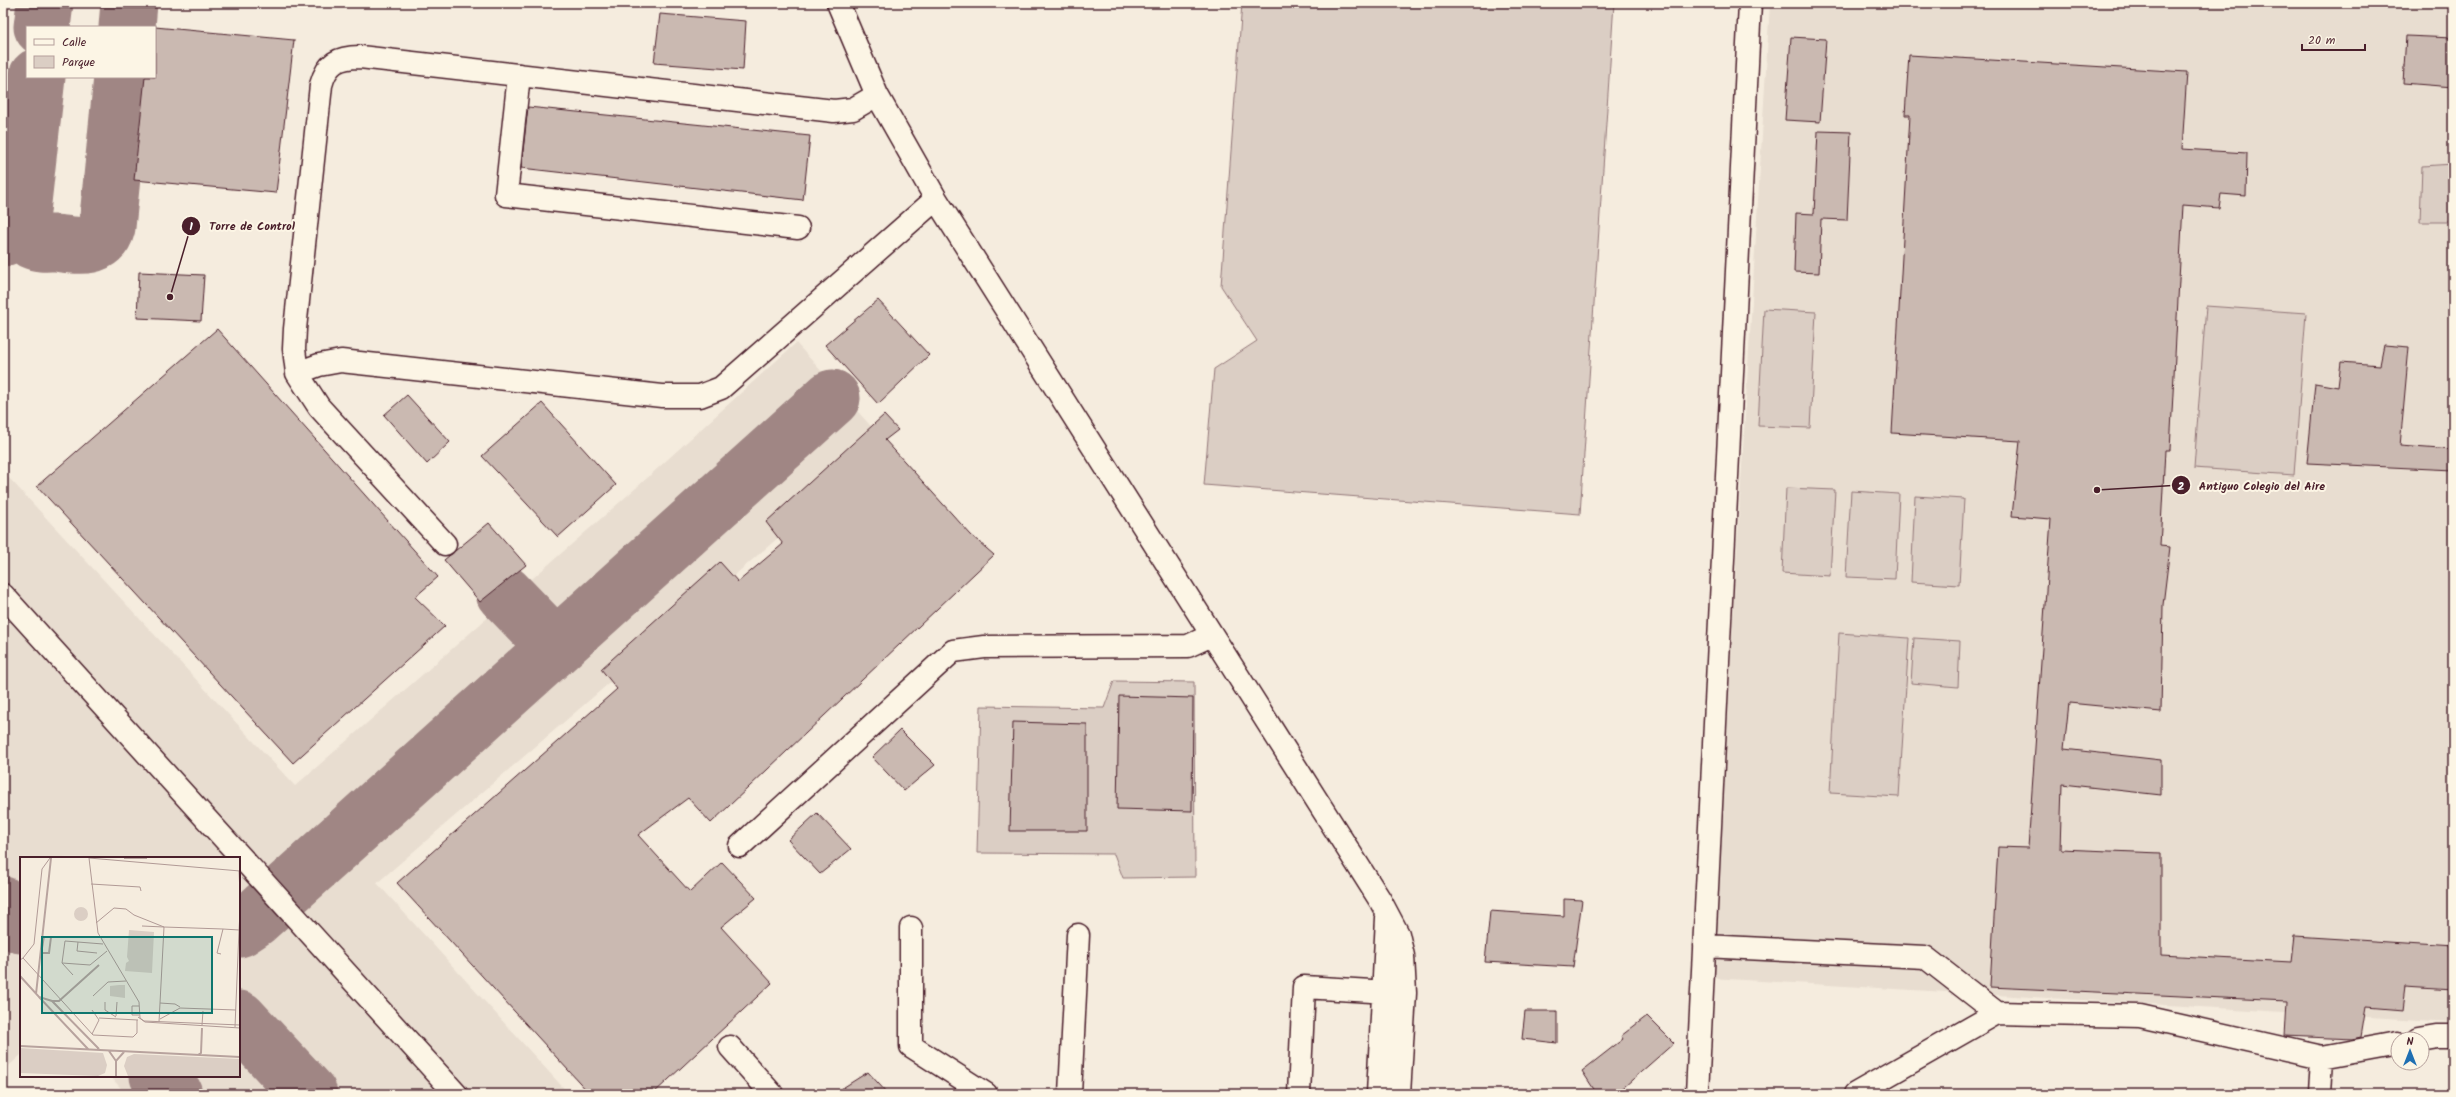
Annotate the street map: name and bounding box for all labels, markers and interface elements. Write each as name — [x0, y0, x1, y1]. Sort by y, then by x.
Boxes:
legend — [26, 26, 156, 78]
scale bar — [2302, 26, 2365, 52]
text: 20 m — [2308, 31, 2336, 50]
text: Calle — [62, 33, 87, 52]
text: Parque — [62, 53, 96, 72]
callout: Torre de Control — [181, 214, 303, 238]
text: 1 — [189, 217, 193, 236]
text: Torre de Control — [209, 217, 296, 236]
callout: Antiguo Colegio del Aire — [2171, 473, 2333, 497]
text: 2 — [2178, 477, 2185, 496]
text: Antiguo Colegio del Aire — [2199, 477, 2325, 496]
inset map — [20, 857, 240, 1077]
north arrow — [2390, 1031, 2430, 1071]
text: N — [2407, 1033, 2414, 1051]

